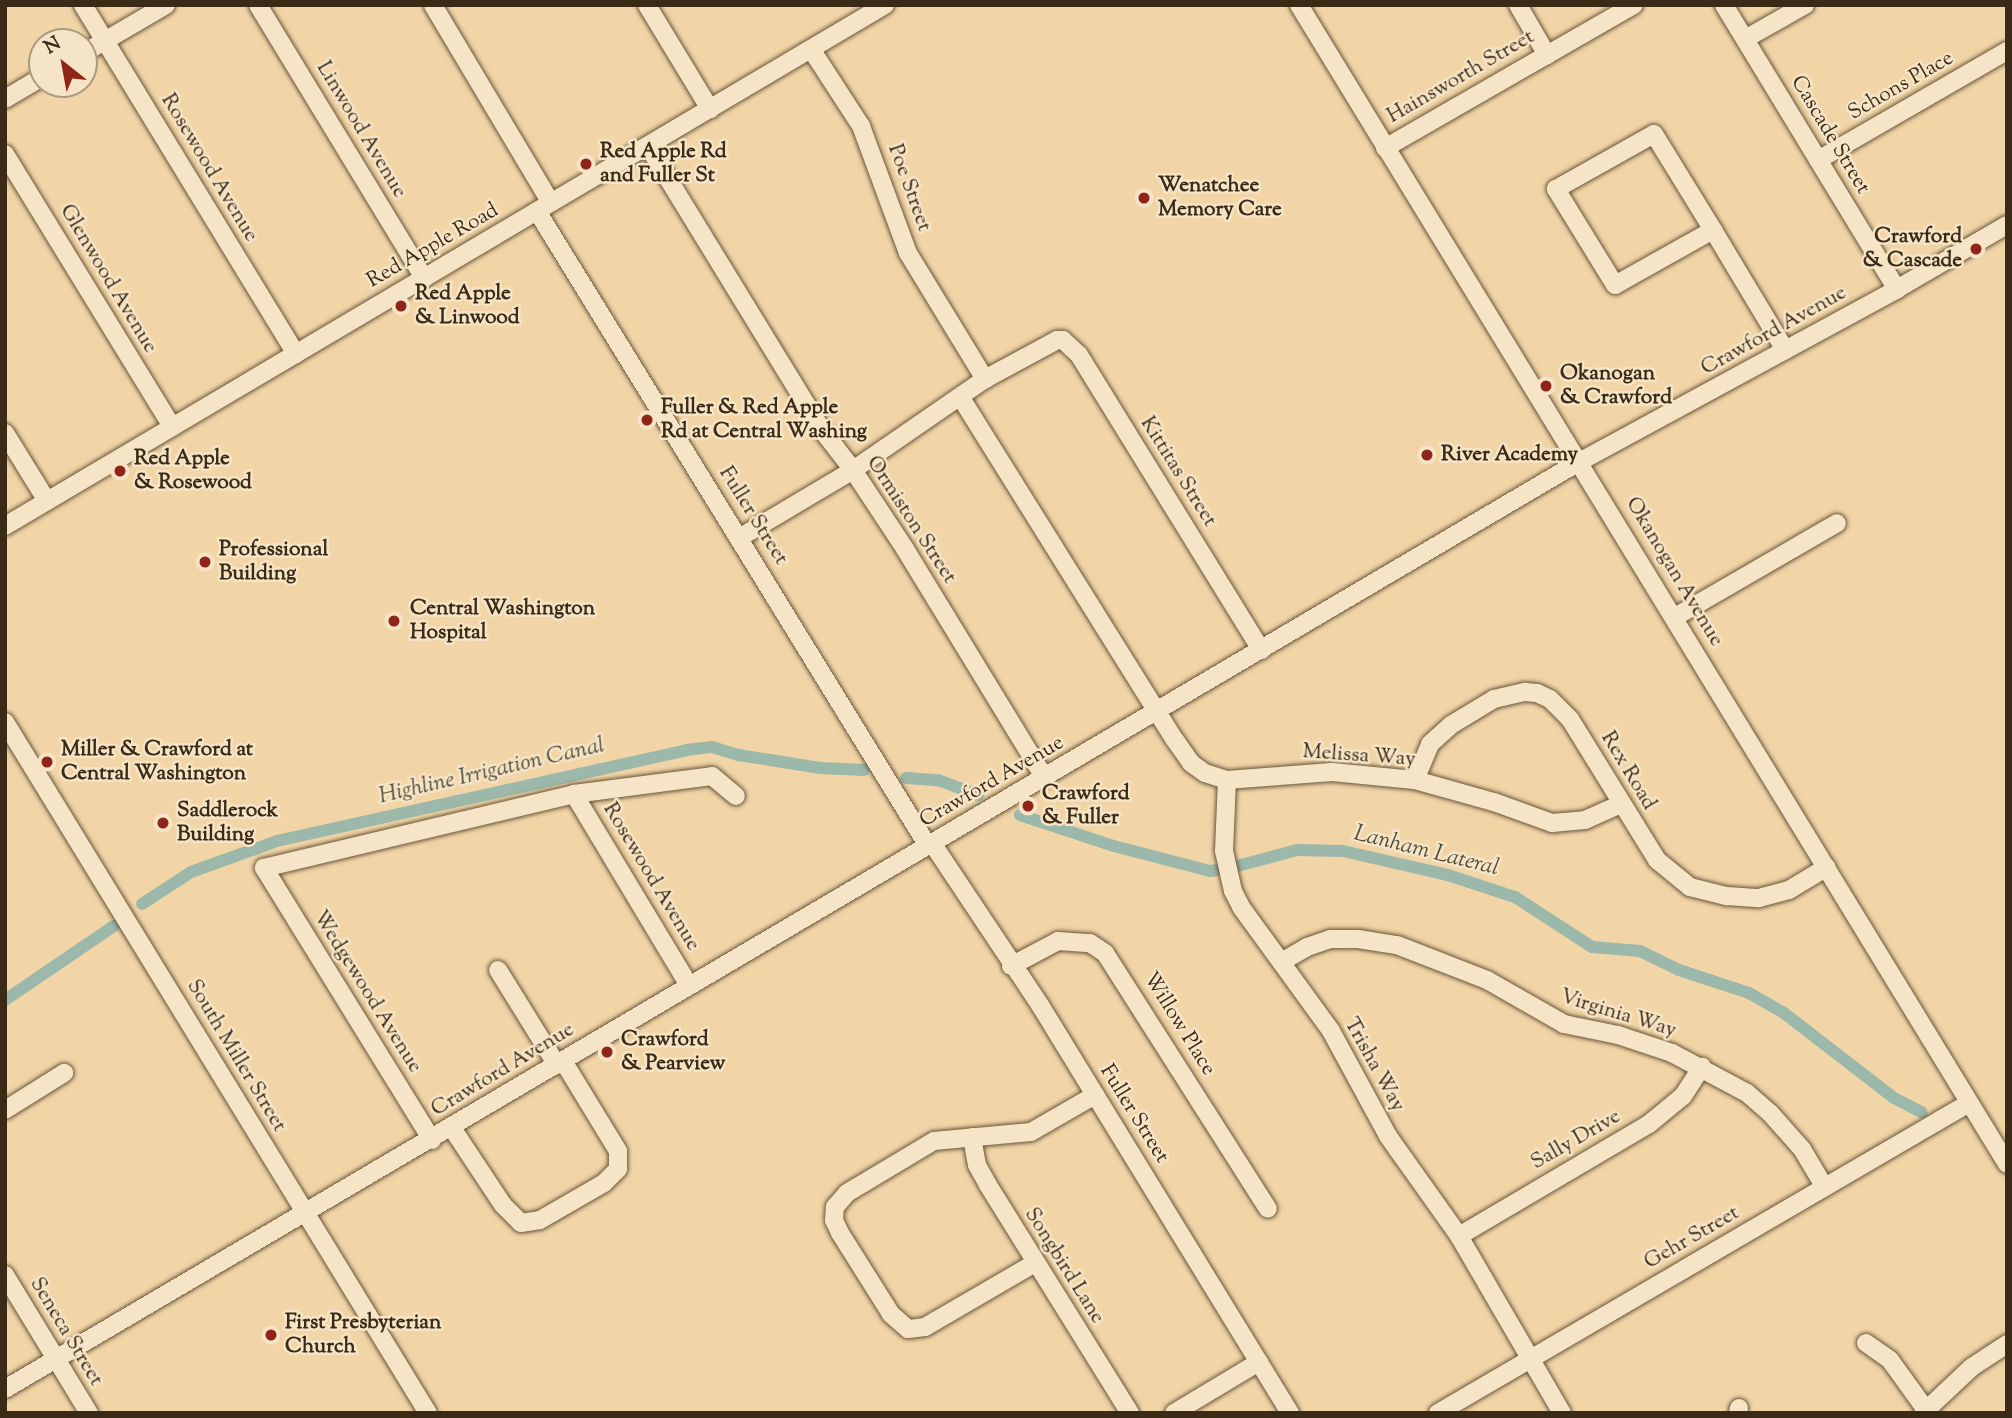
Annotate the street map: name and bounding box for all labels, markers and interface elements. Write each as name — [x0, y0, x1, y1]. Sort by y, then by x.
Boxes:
street label: Hainsworth Street — [1383, 25, 1539, 129]
north arrow — [28, 28, 98, 98]
text: N — [39, 31, 66, 62]
street label: Schons Place — [1844, 46, 1958, 126]
street label: Linwood Avenue — [310, 57, 412, 203]
street label: Cascade Street — [1785, 71, 1875, 199]
street label: Rosewood Avenue — [155, 89, 263, 247]
place label: Red Apple Rd and Fuller St — [600, 139, 727, 189]
street label: Poe Street — [882, 141, 936, 235]
marker: Red Apple Rd and Fuller St — [578, 156, 594, 172]
place label: Wenatchee Memory Care — [1158, 173, 1282, 223]
marker: Wenatchee Memory Care — [1136, 190, 1152, 206]
street label: Red Apple Road — [363, 198, 503, 294]
street label: Glenwood Avenue — [54, 200, 162, 358]
place label: Crawford & Cascade — [1863, 224, 1962, 274]
marker: Crawford & Cascade — [1968, 241, 1984, 257]
place label: Red Apple & Linwood — [415, 281, 520, 331]
street label: Crawford Avenue — [1697, 281, 1851, 381]
marker: Red Apple & Linwood — [393, 298, 409, 314]
place label: Okanogan & Crawford — [1560, 361, 1672, 411]
marker: Okanogan & Crawford — [1538, 378, 1554, 394]
place label: Fuller & Red Apple Rd at Central Washing — [661, 395, 867, 445]
marker: Fuller & Red Apple Rd at Central Washing — [639, 412, 655, 428]
street label: Kittitas Street — [1134, 412, 1222, 532]
place label: River Academy — [1441, 442, 1578, 468]
place label: Red Apple & Rosewood — [134, 446, 252, 496]
marker: River Academy — [1419, 447, 1435, 463]
street label: Ormiston Street — [860, 451, 962, 589]
street label: Fuller Street — [713, 462, 793, 570]
marker: Red Apple & Rosewood — [112, 463, 128, 479]
street label: Okanogan Avenue — [1619, 493, 1729, 651]
place label: Professional Building — [219, 537, 328, 587]
marker: Professional Building — [197, 554, 213, 570]
place label: Central Washington Hospital — [410, 596, 595, 646]
marker: Central Washington Hospital — [384, 611, 404, 631]
street label: Rex Road — [1595, 727, 1661, 815]
street label: Crawford Avenue — [915, 731, 1069, 833]
water label: Highline Irrigation Canal — [376, 733, 608, 811]
place label: Miller & Crawford at Central Washington — [61, 737, 253, 787]
street label: Melissa Way — [1302, 739, 1416, 773]
marker: Miller & Crawford at Central Washington — [39, 754, 55, 770]
place label: Crawford & Fuller — [1042, 781, 1130, 831]
place label: Saddlerock Building — [177, 798, 278, 848]
street label: Rosewood Avenue — [597, 798, 705, 956]
marker: Crawford & Fuller — [1020, 798, 1036, 814]
marker: Saddlerock Building — [155, 815, 171, 831]
water label: Lanham Lateral — [1351, 821, 1501, 883]
street label: Wedgewood Avenue — [307, 906, 427, 1078]
street label: Willow Place — [1137, 968, 1221, 1080]
street label: South Miller Street — [181, 975, 291, 1137]
street label: Virginia Way — [1557, 984, 1679, 1044]
street label: Trisha Way — [1338, 1014, 1410, 1116]
street label: Crawford Avenue — [427, 1017, 579, 1123]
place label: Crawford & Pearview — [621, 1027, 725, 1077]
marker: Crawford & Pearview — [599, 1044, 615, 1060]
street label: Fuller Street — [1094, 1060, 1174, 1168]
street label: Sally Drive — [1527, 1104, 1625, 1176]
street label: Gehr Street — [1640, 1201, 1744, 1275]
street label: Songbird Lane — [1018, 1203, 1110, 1329]
street label: Seneca Street — [24, 1273, 108, 1391]
place label: First Presbyterian Church — [285, 1310, 441, 1360]
marker: First Presbyterian Church — [263, 1327, 279, 1343]

